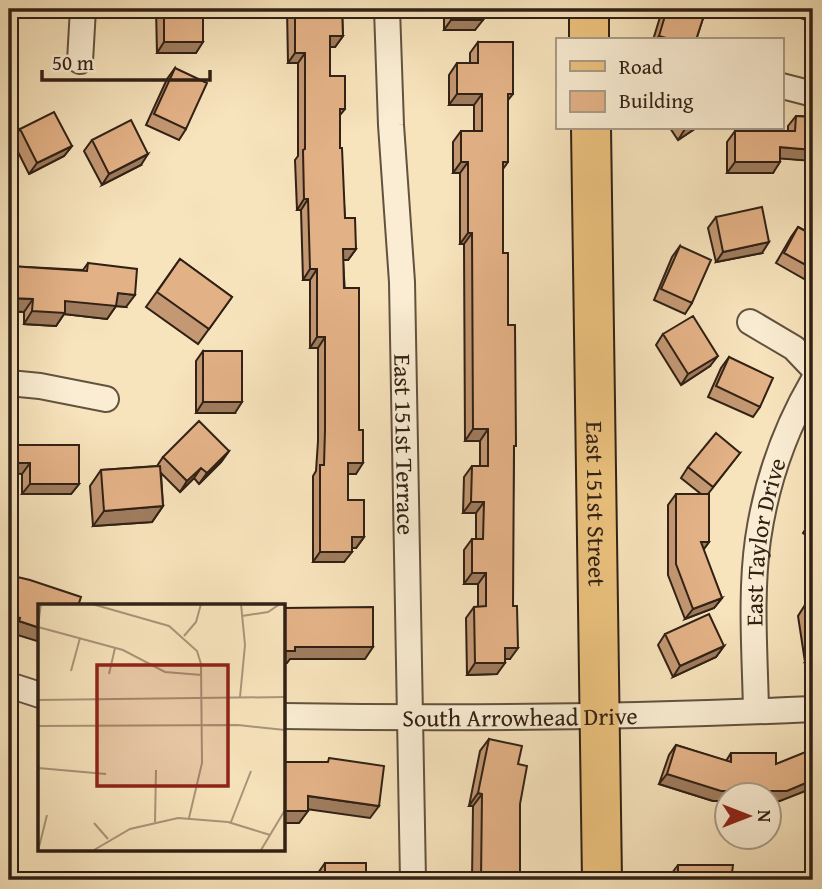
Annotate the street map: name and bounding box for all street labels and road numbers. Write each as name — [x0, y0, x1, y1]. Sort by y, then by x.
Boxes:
street label: East 151st Terrace — [386, 354, 424, 536]
street label: East 151st Street — [578, 421, 615, 587]
street label: East Taylor Drive — [736, 453, 794, 627]
street label: South Arrowhead Drive — [402, 698, 638, 735]

